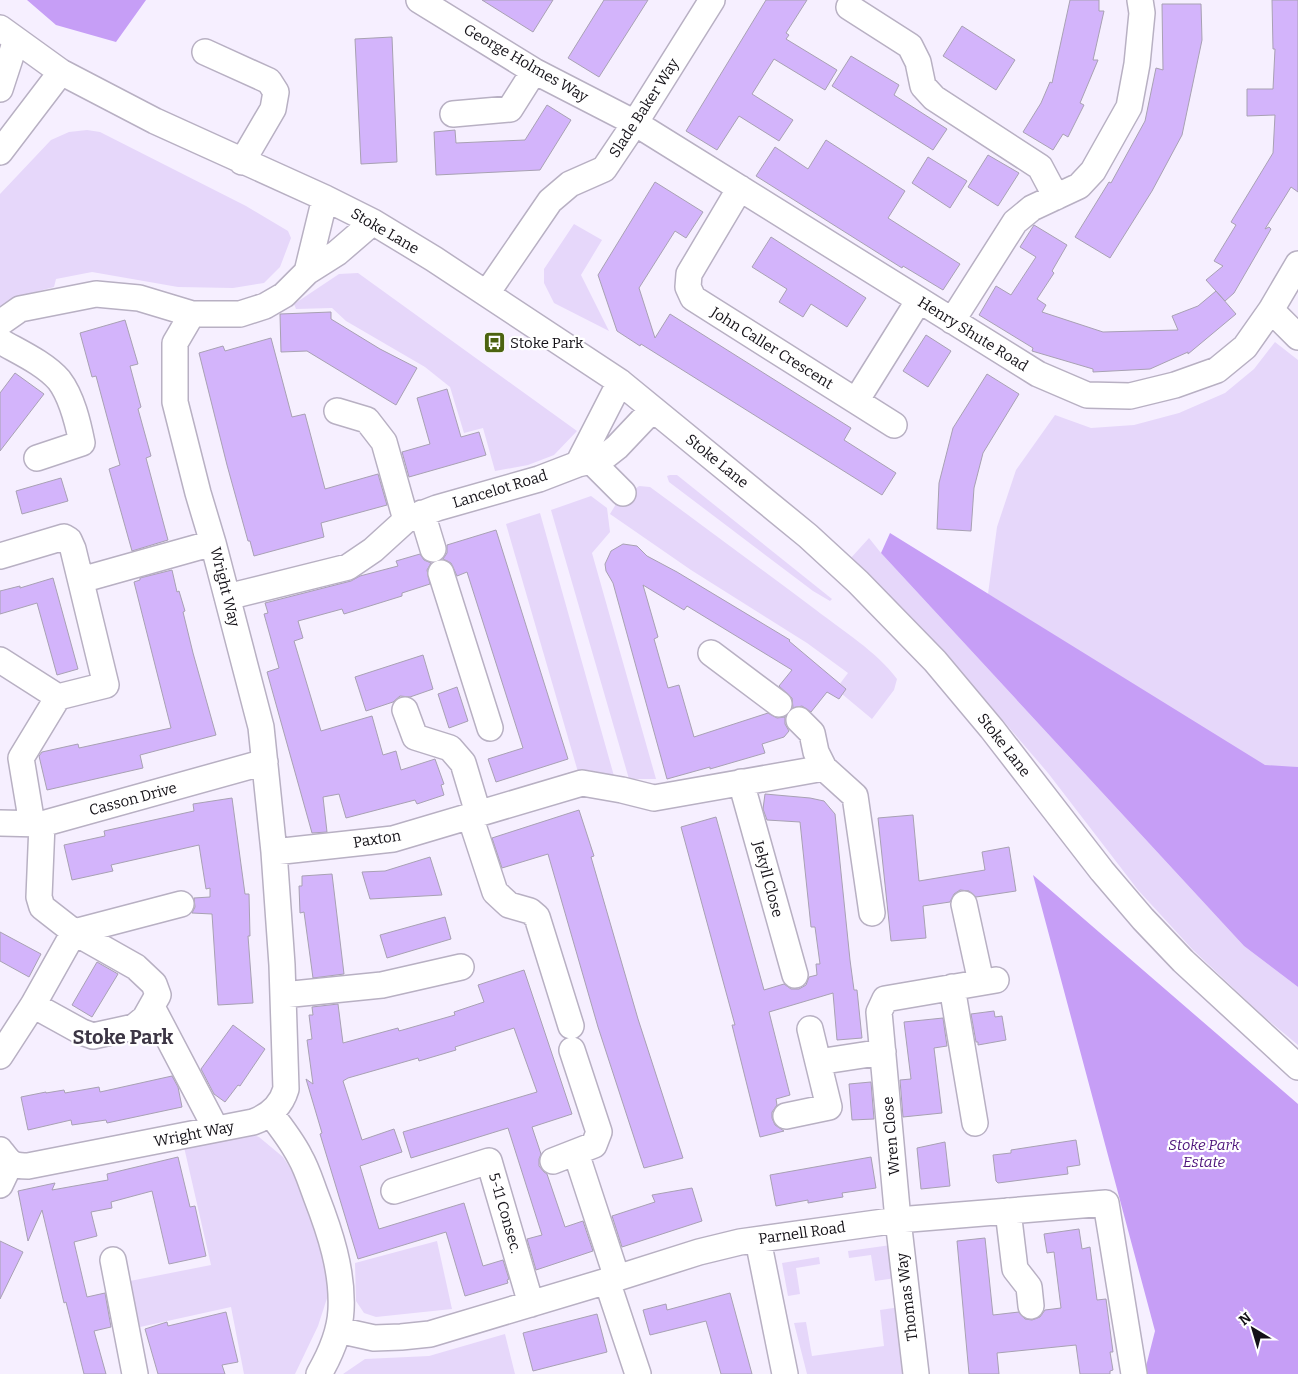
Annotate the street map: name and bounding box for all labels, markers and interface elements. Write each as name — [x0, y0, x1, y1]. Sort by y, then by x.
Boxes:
street label: George Holmes Way — [461, 20, 591, 106]
street label: Slade Baker Way — [605, 55, 683, 161]
street label: Stoke Lane — [348, 204, 422, 258]
street label: Henry Shute Road — [915, 293, 1031, 375]
street label: John Caller Crescent — [707, 303, 837, 393]
bus stop icon: Stoke Park — [482, 331, 506, 355]
place label: Stoke Park — [510, 334, 584, 352]
street label: Stoke Lane — [682, 430, 752, 492]
street label: Lancelot Road — [450, 466, 550, 512]
street label: Wright Way — [206, 545, 244, 629]
street label: Stoke Lane — [974, 710, 1034, 780]
street label: Casson Drive — [87, 779, 179, 819]
street label: Paxton — [352, 826, 403, 852]
street label: Jekyll Close — [749, 838, 787, 919]
district label: Stoke Park — [73, 1025, 174, 1049]
street label: Wren Close — [879, 1096, 903, 1176]
street label: Wright Way — [152, 1117, 236, 1151]
park label: Stoke Park Estate — [1168, 1136, 1241, 1171]
street label: 5-11 Consec. — [485, 1171, 525, 1255]
street label: Parnell Road — [757, 1218, 847, 1248]
street label: Thomas Way — [893, 1252, 921, 1342]
north arrow — [1228, 1304, 1278, 1354]
text: N — [1236, 1309, 1255, 1329]

